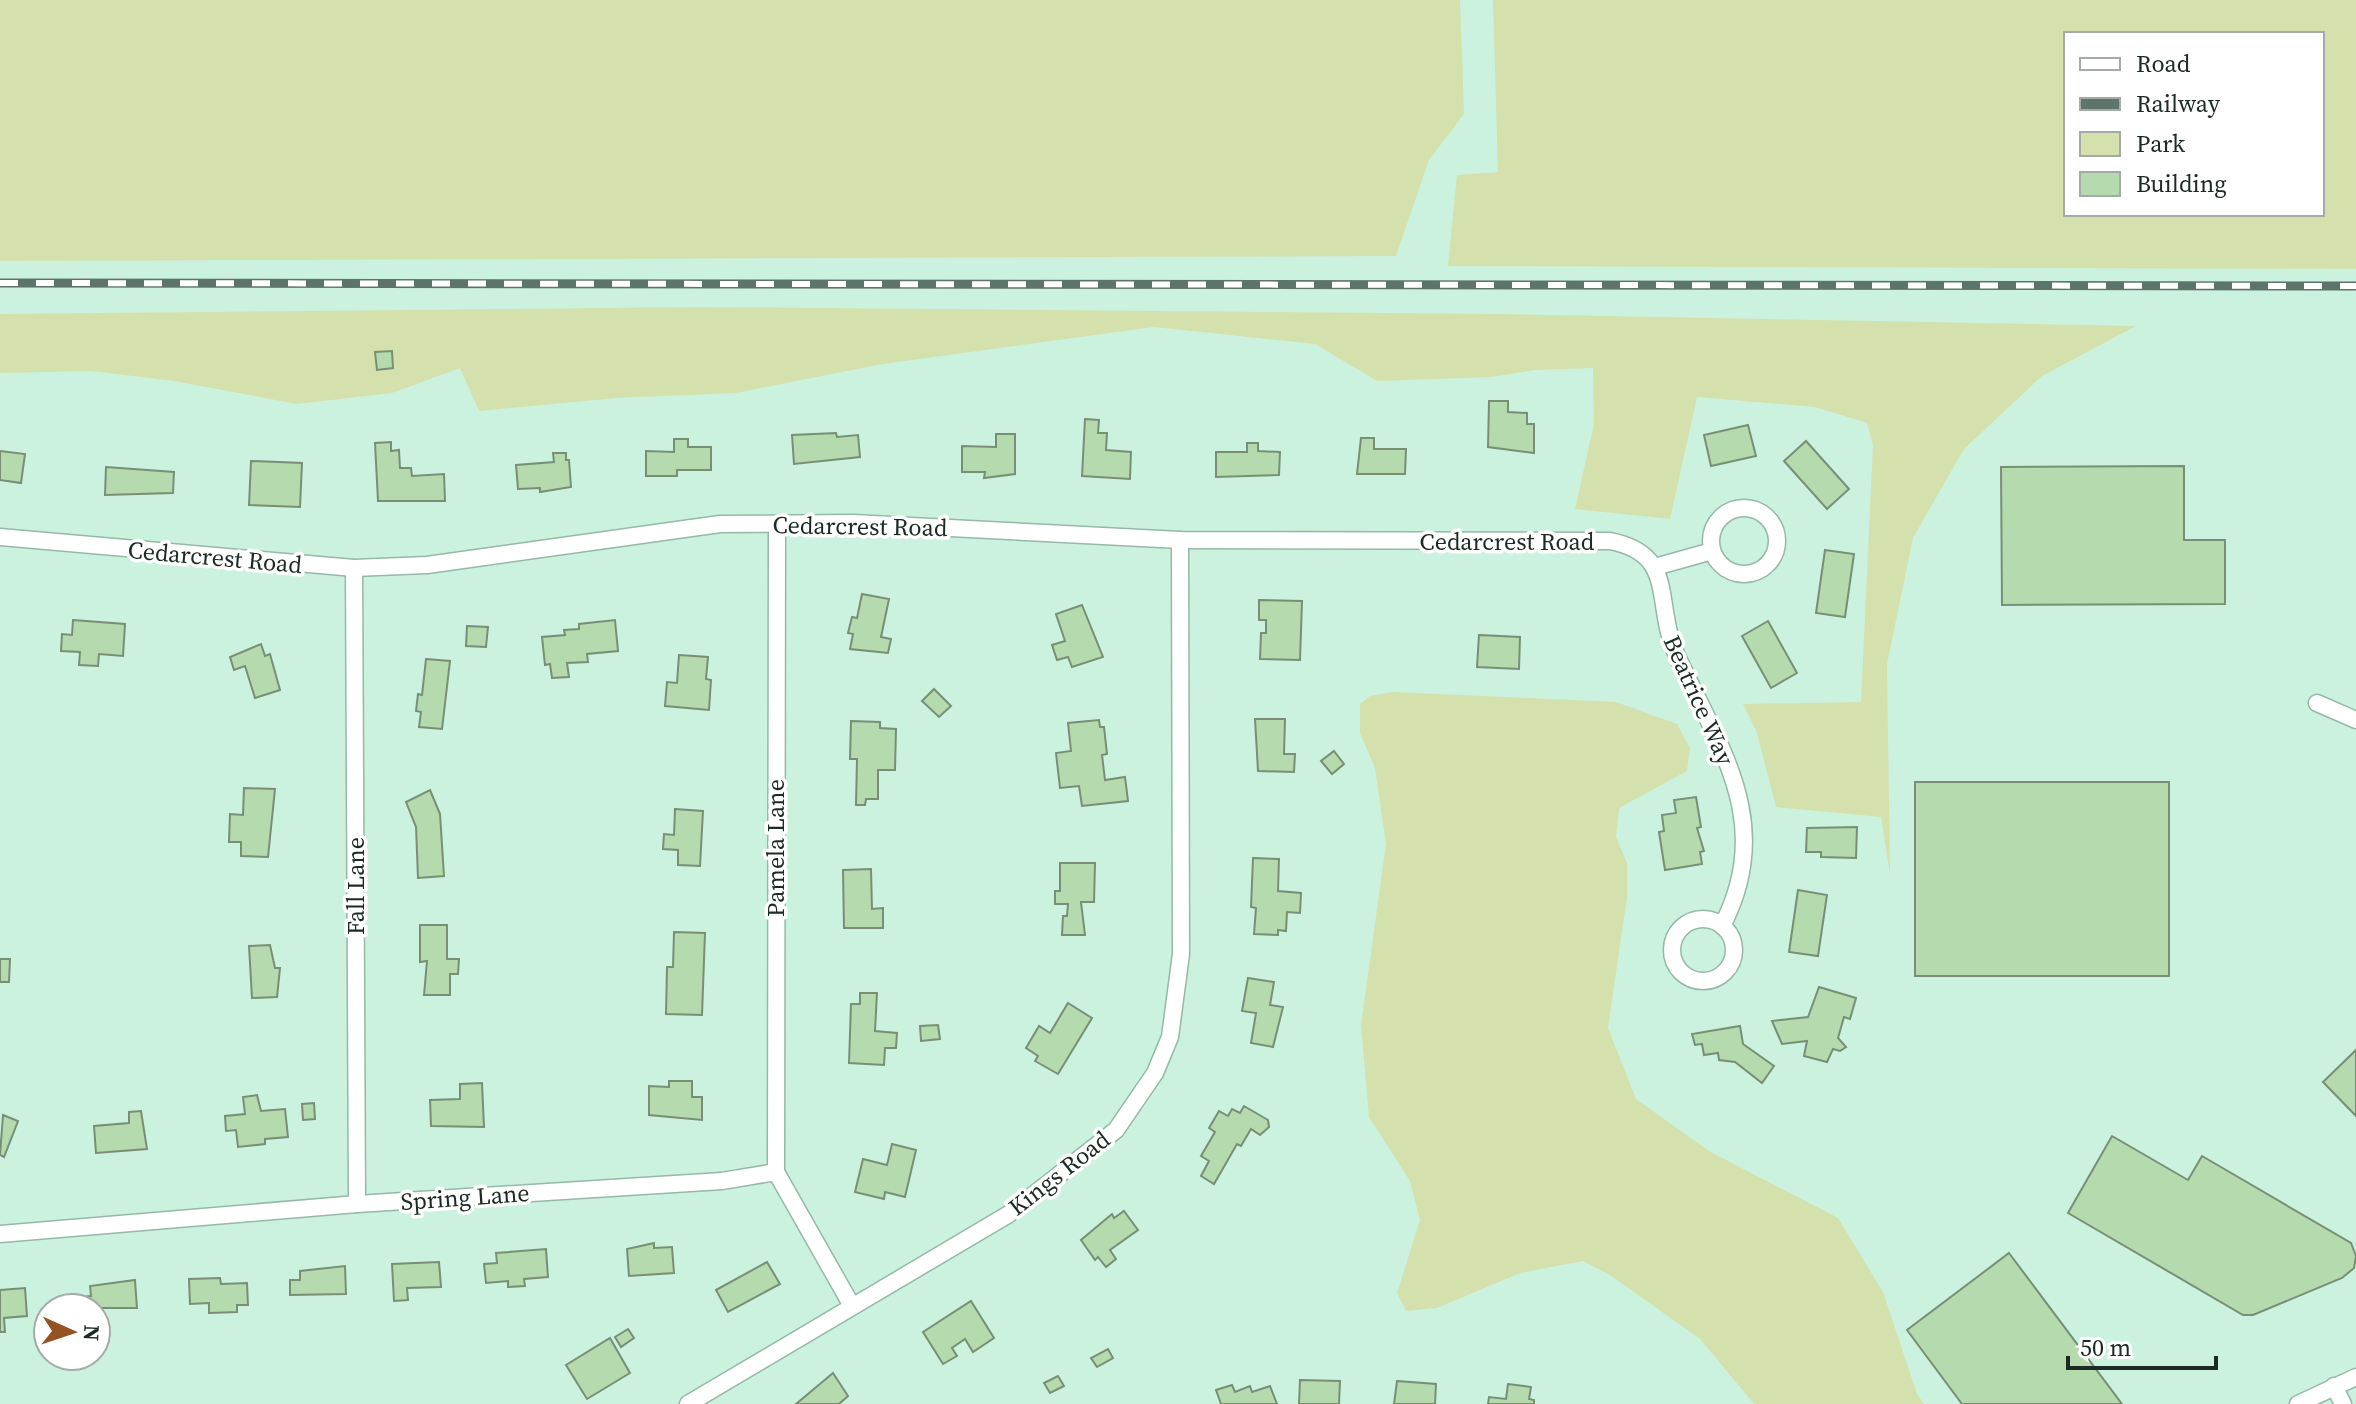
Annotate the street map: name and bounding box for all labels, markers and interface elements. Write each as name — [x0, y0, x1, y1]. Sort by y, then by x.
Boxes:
legend — [2064, 32, 2324, 216]
text: Road — [2136, 47, 2191, 80]
text: Railway — [2136, 87, 2221, 120]
text: Park — [2136, 127, 2186, 160]
text: Building — [2136, 167, 2227, 200]
street label: Cedarcrest Road — [772, 508, 948, 544]
street label: Cedarcrest Road — [1420, 525, 1595, 558]
street label: Cedarcrest Road — [126, 533, 304, 581]
street label: Beatrice Way — [1656, 630, 1743, 771]
street label: Pamela Lane — [759, 779, 792, 917]
street label: Fall Lane — [339, 837, 372, 935]
street label: Kings Road — [1001, 1123, 1117, 1223]
street label: Spring Lane — [399, 1176, 531, 1218]
north arrow — [32, 1292, 112, 1372]
scale bar — [2068, 1320, 2216, 1370]
text: N — [77, 1324, 107, 1342]
text: 50 m — [2080, 1331, 2131, 1364]

